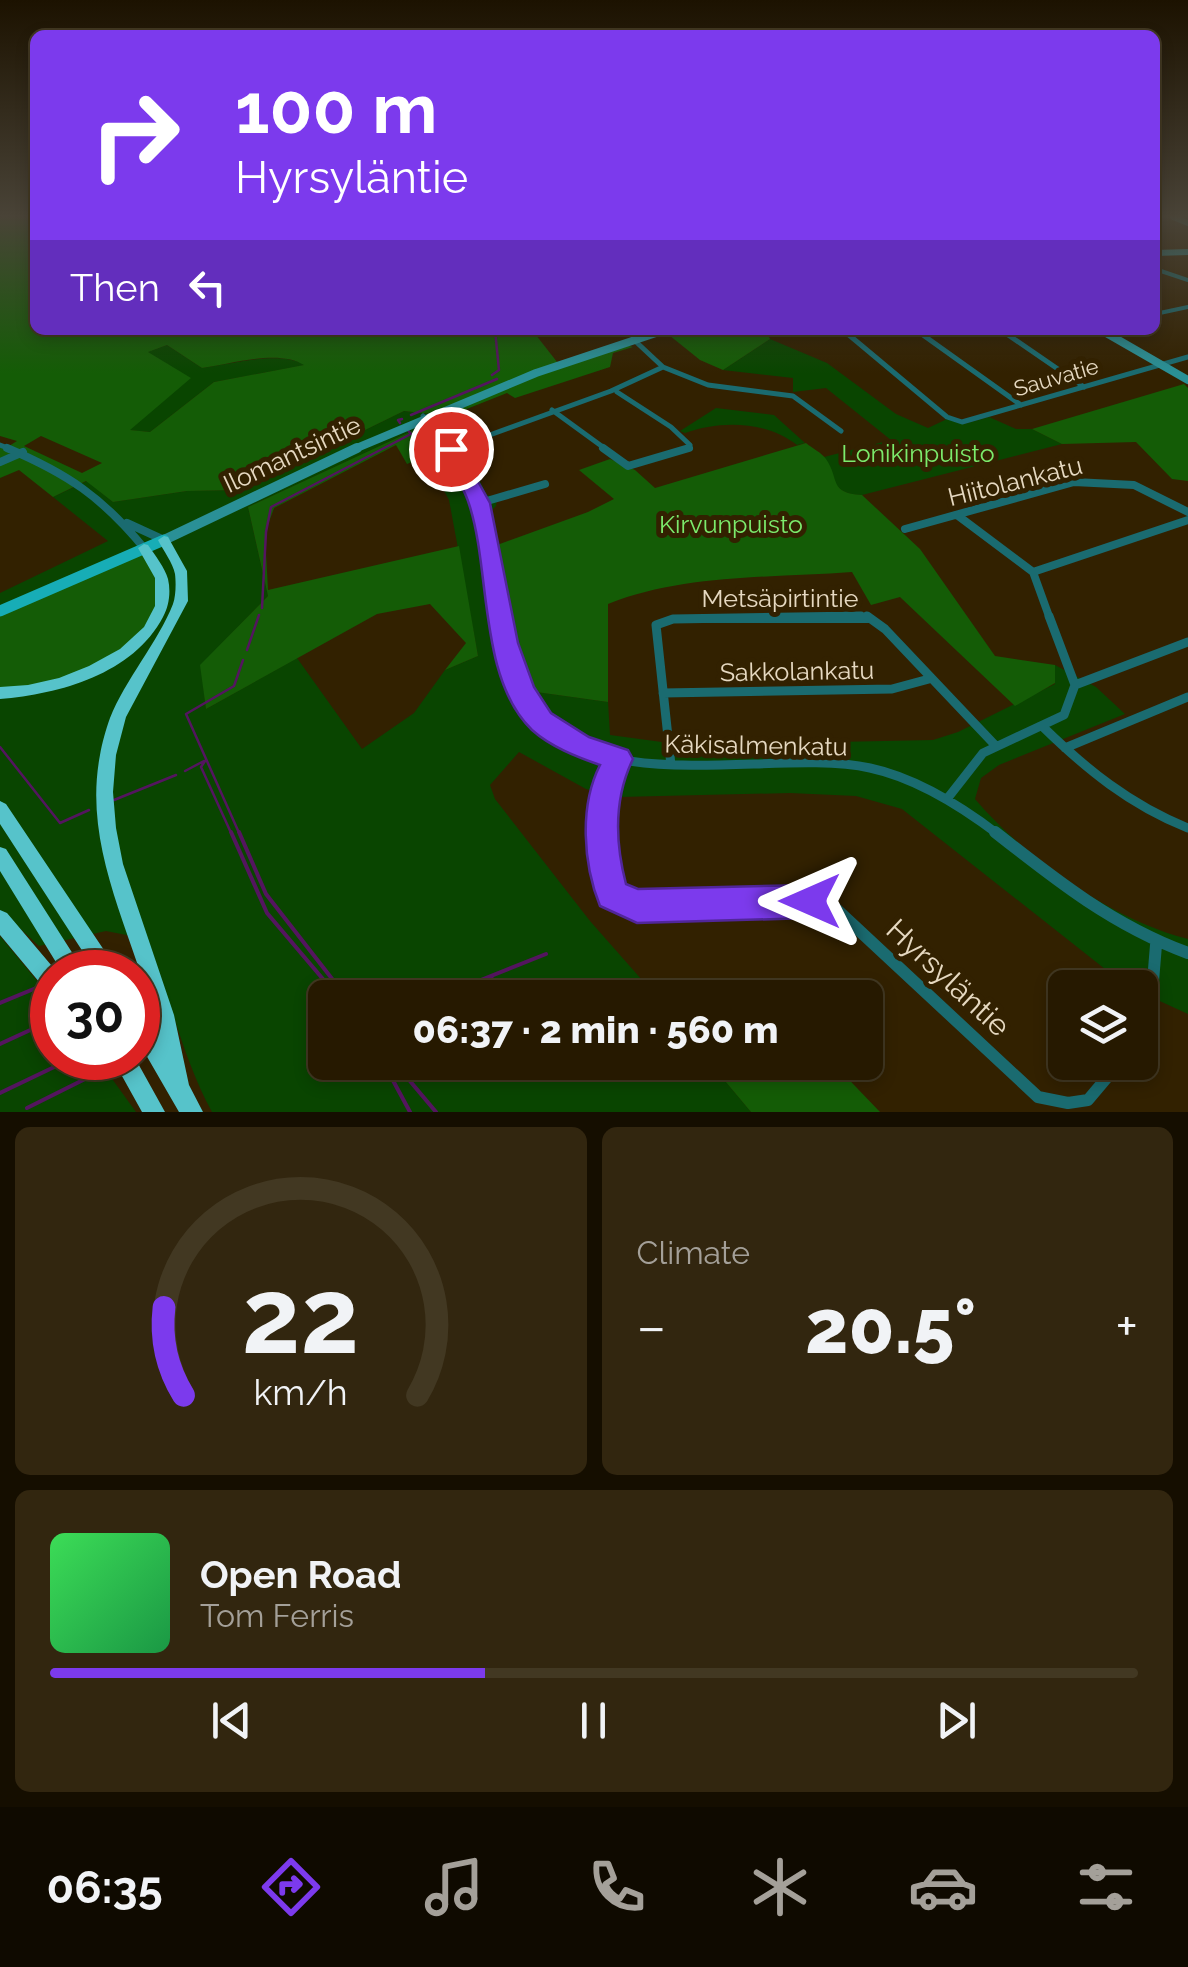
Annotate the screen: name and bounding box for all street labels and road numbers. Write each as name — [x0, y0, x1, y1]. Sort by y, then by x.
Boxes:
street label: Sauvatie — [1011, 353, 1101, 401]
street label: Ilomantsintie — [219, 409, 365, 499]
street label: Hiitolankatu — [945, 450, 1085, 512]
street label: Metsäpirtintie — [702, 583, 858, 613]
street label: Sakkolankatu — [720, 655, 874, 687]
street label: Käkisalmenkatu — [664, 728, 848, 762]
street label: Hyrsyläntie — [880, 912, 1017, 1043]

